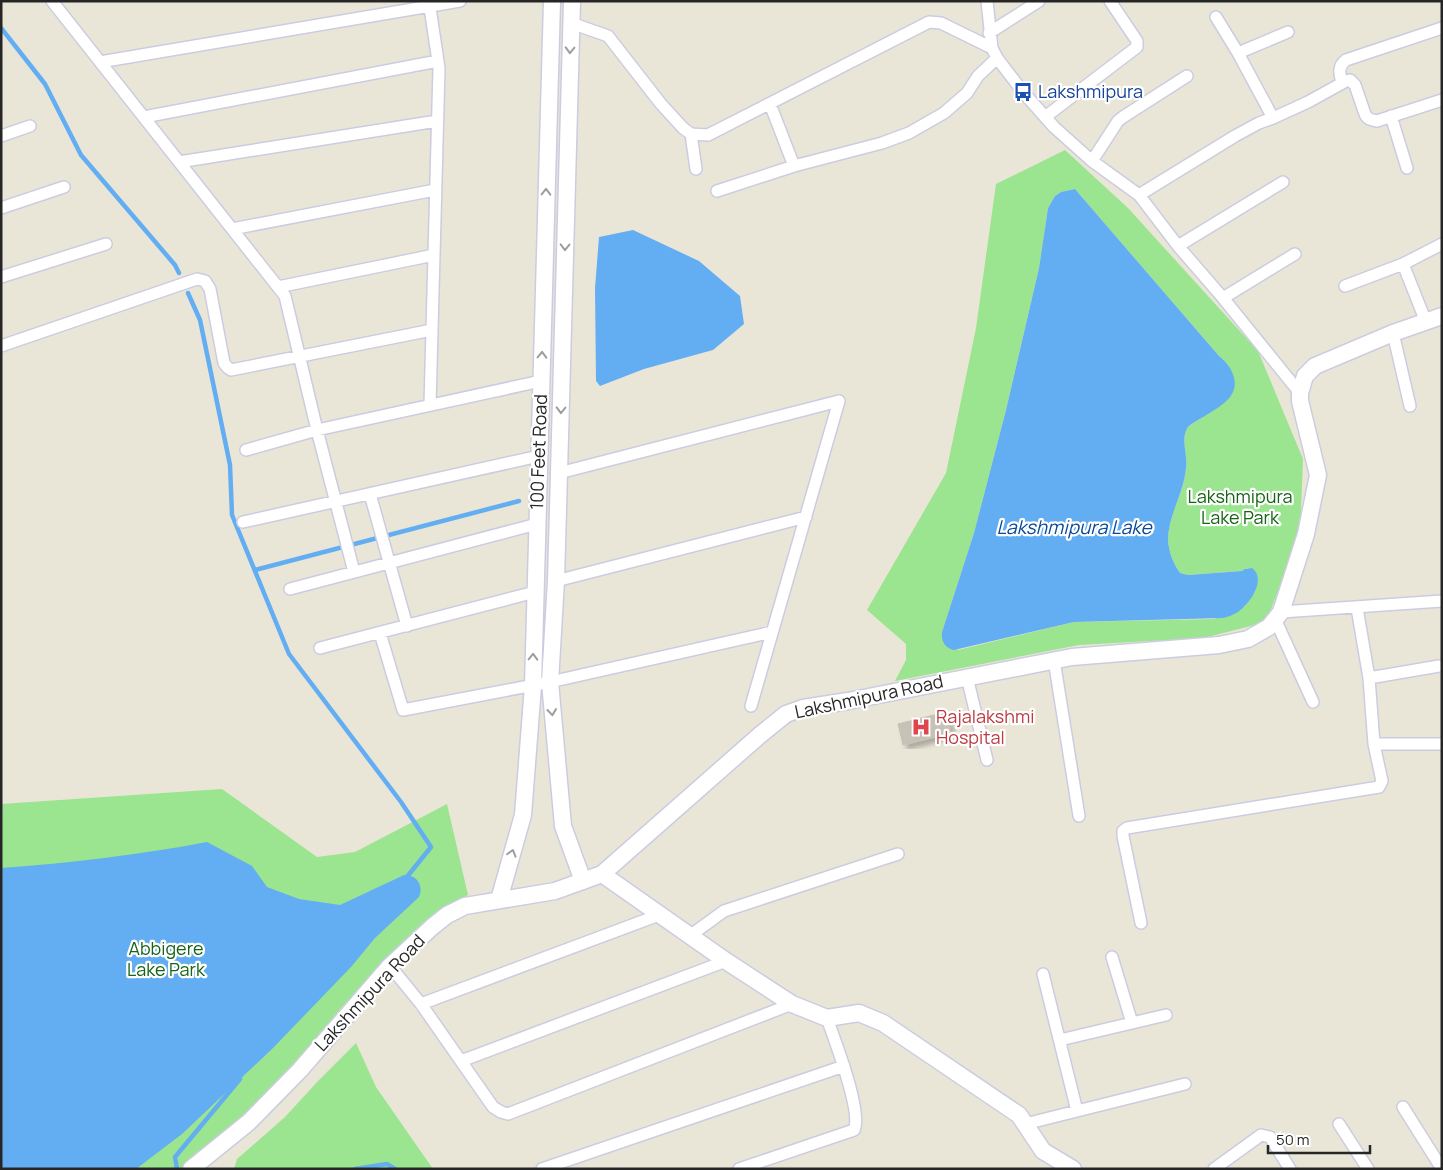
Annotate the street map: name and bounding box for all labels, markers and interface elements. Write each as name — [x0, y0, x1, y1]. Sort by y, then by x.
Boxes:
one-way arrow — [565, 46, 575, 54]
place label: Lakshmipura — [1038, 79, 1143, 103]
bus stop icon: Lakshmipura — [1012, 81, 1034, 103]
one-way arrow — [541, 188, 551, 196]
one-way arrow — [560, 244, 570, 252]
one-way arrow — [537, 351, 547, 358]
street label: 100 Feet Road — [524, 394, 552, 510]
one-way arrow — [556, 406, 566, 414]
park label: Lakshmipura Lake Park — [1187, 484, 1293, 529]
water label: Lakshmipura Lake — [996, 514, 1154, 540]
one-way arrow — [528, 653, 539, 661]
street label: Lakshmipura Road — [792, 669, 945, 723]
place label: Rajalakshmi Hospital — [936, 704, 1034, 749]
one-way arrow — [547, 708, 558, 716]
hospital icon: Rajalakshmi Hospital — [910, 716, 932, 738]
one-way arrow — [506, 848, 517, 857]
street label: Lakshmipura Road — [309, 929, 430, 1056]
park label: Abbigere Lake Park — [127, 936, 206, 981]
scale bar — [1268, 1122, 1370, 1154]
text: 50 m — [1276, 1129, 1310, 1150]

